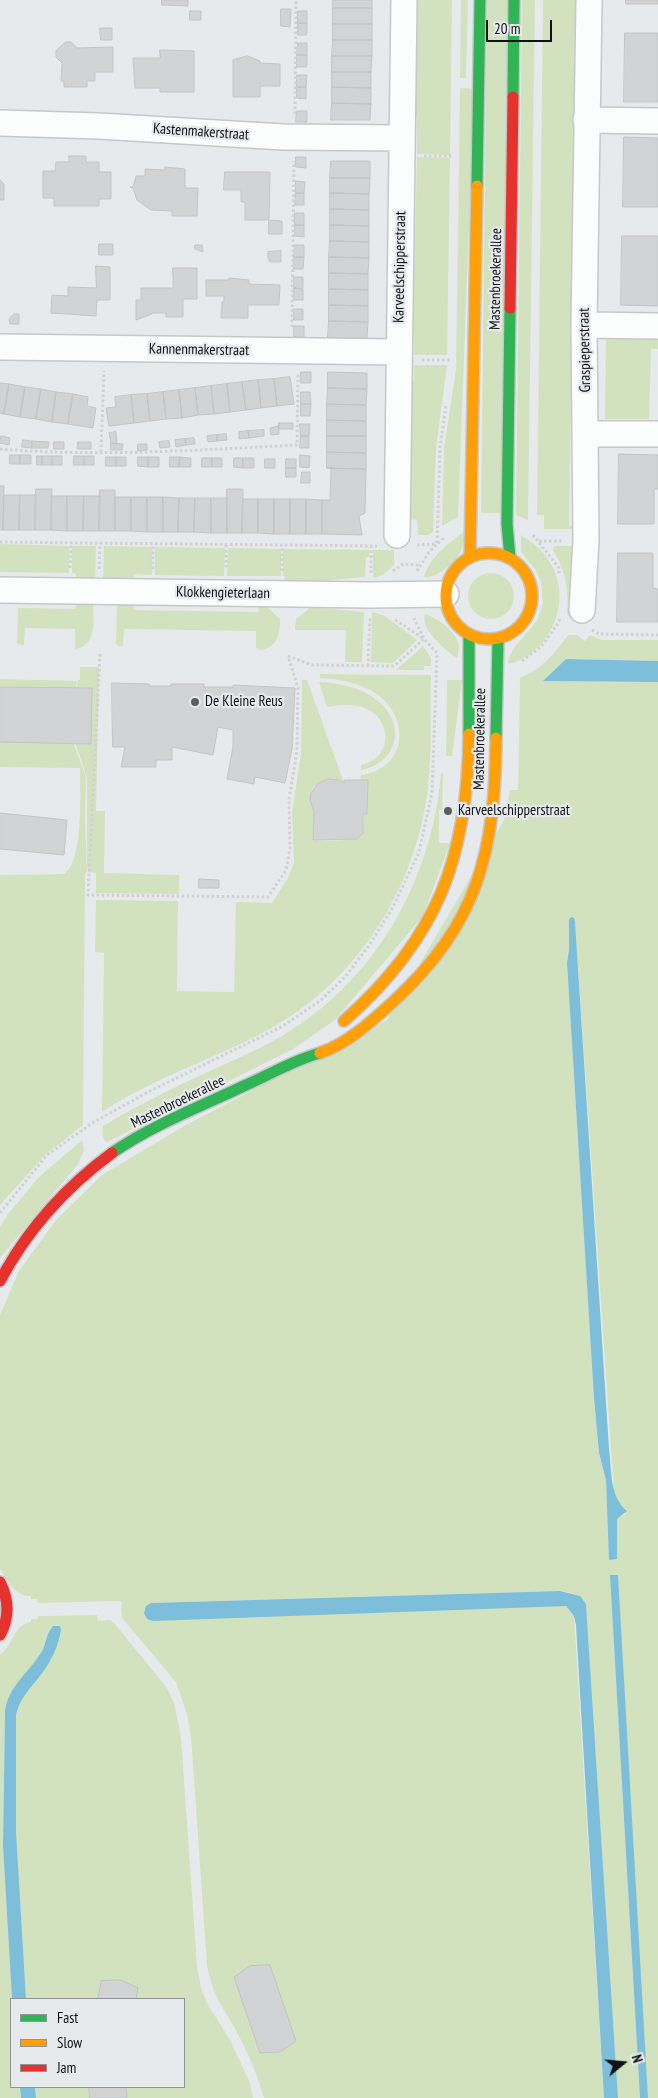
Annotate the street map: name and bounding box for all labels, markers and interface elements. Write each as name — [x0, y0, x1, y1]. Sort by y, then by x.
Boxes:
scale bar — [488, 10, 554, 42]
text: 20 m — [494, 19, 520, 38]
street label: Kastenmakerstraat — [152, 120, 250, 144]
street label: Karveelschipperstraat — [390, 211, 410, 323]
street label: Mastenbroekerallee — [486, 228, 506, 330]
street label: Graspieperstraat — [575, 307, 595, 393]
street label: Kannenmakerstraat — [149, 340, 249, 360]
street label: Klokkengieterlaan — [176, 583, 270, 603]
street label: Mastenbroekerallee — [470, 688, 490, 790]
place label: De Kleine Reus — [205, 693, 283, 711]
marker: De Kleine Reus — [189, 696, 201, 708]
place label: Karveelschipperstraat — [458, 802, 570, 820]
marker: Karveelschipperstraat — [442, 805, 454, 817]
street label: Mastenbroekerallee — [128, 1072, 228, 1132]
legend — [10, 1998, 185, 2088]
text: Fast — [57, 2008, 78, 2027]
text: Slow — [57, 2033, 82, 2052]
north arrow — [598, 2038, 648, 2088]
text: N — [628, 2052, 647, 2065]
text: Jam — [57, 2058, 76, 2077]

